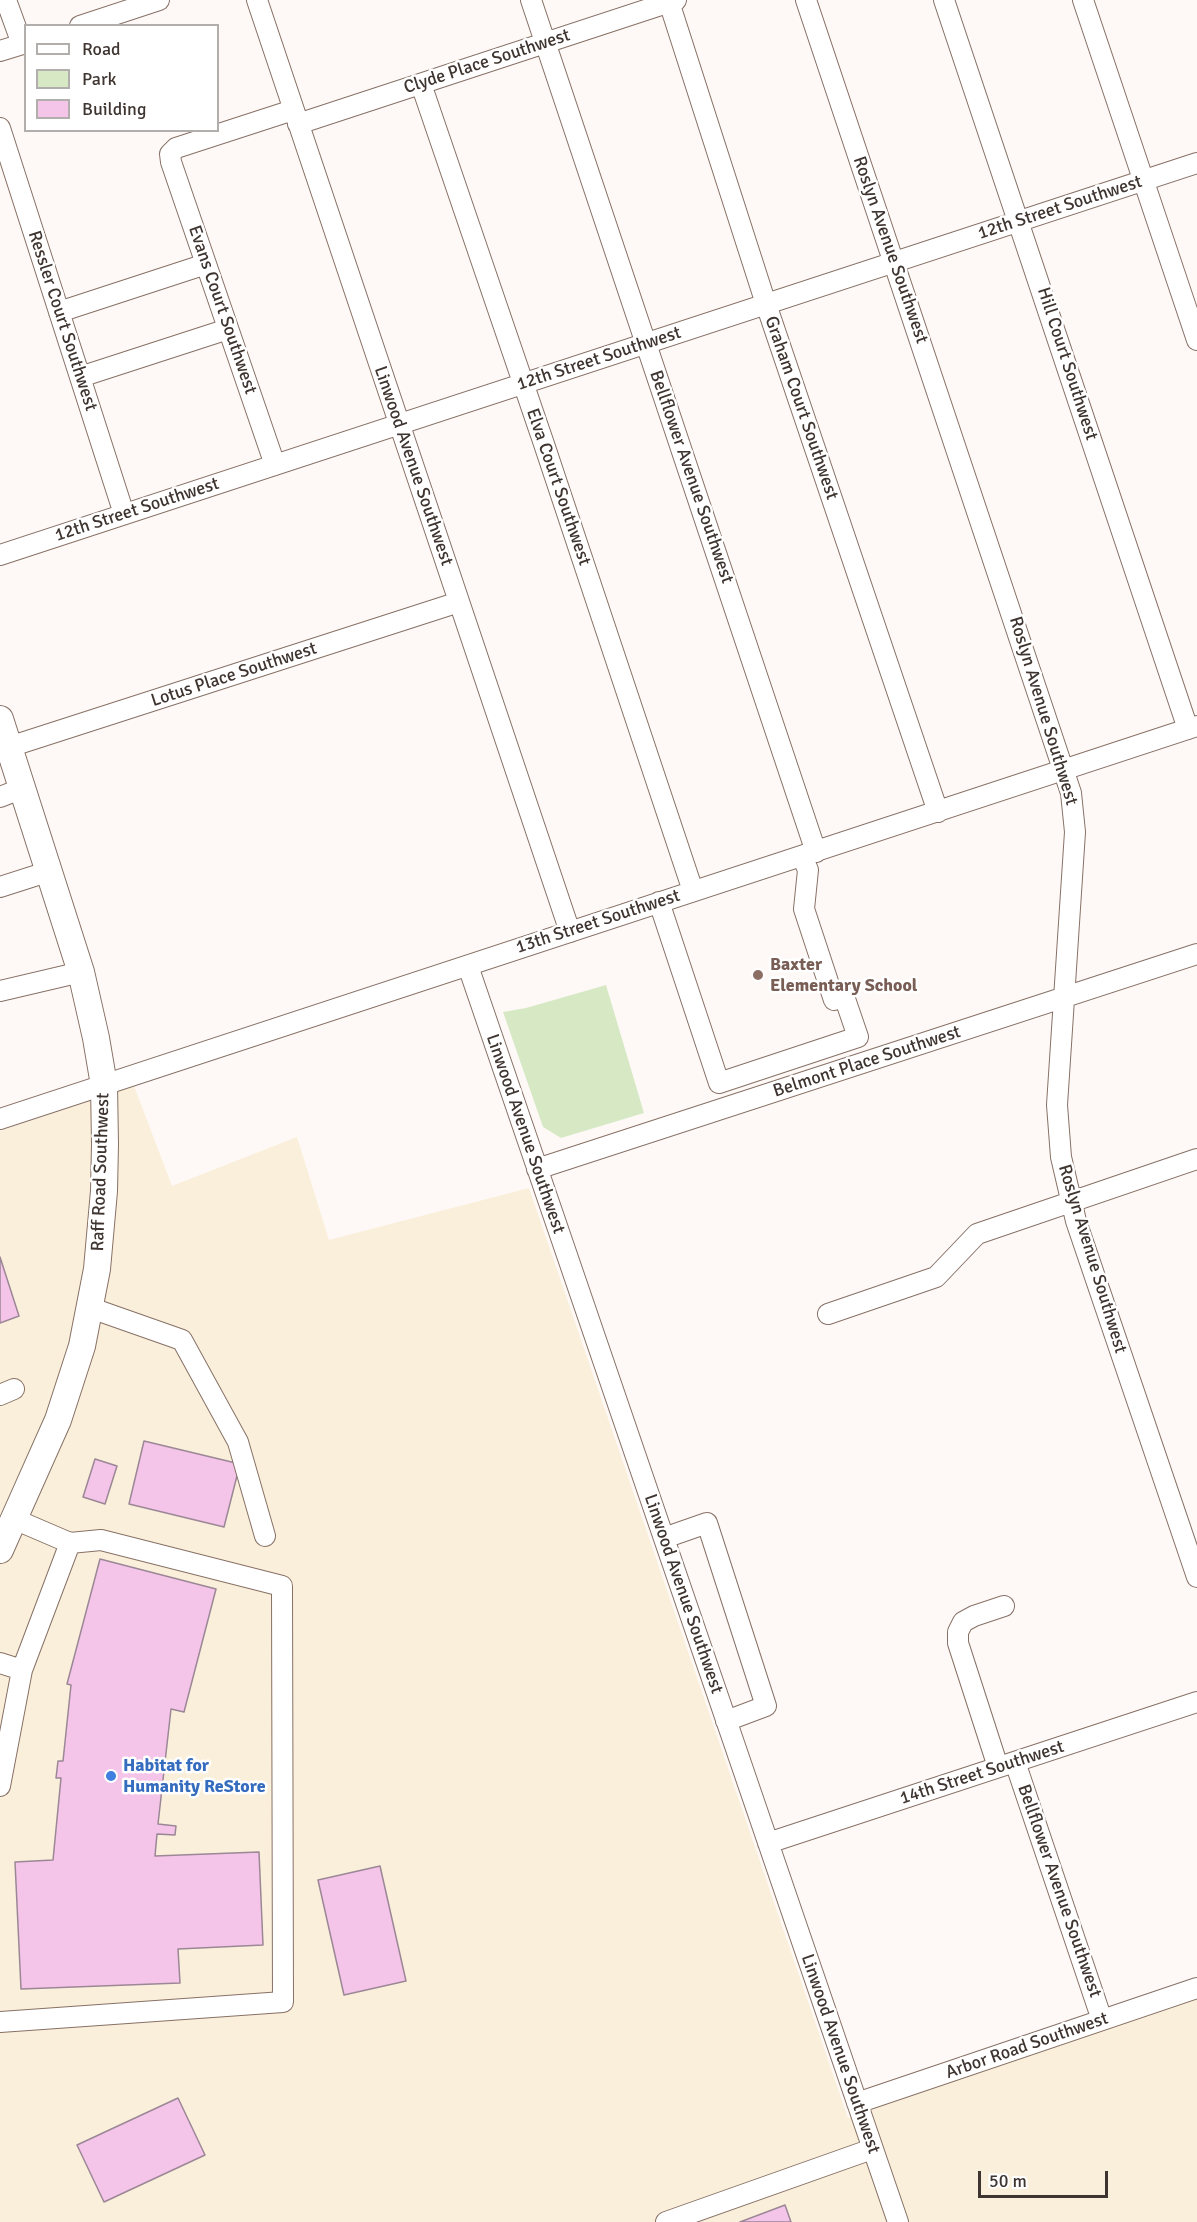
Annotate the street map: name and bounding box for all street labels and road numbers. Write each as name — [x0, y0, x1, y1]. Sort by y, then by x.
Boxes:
street label: Clyde Place Southwest — [401, 25, 573, 99]
street label: Roslyn Avenue Southwest — [848, 154, 932, 346]
street label: 12th Street Southwest — [975, 171, 1145, 245]
street label: Evans Court Southwest — [183, 223, 261, 397]
street label: Ressler Court Southwest — [23, 228, 101, 414]
street label: Hill Court Southwest — [1032, 285, 1102, 443]
street label: Graham Court Southwest — [759, 313, 843, 503]
street label: 12th Street Southwest — [514, 322, 684, 396]
street label: Linwood Avenue Southwest — [369, 363, 457, 569]
street label: Bellflower Avenue Southwest — [644, 368, 738, 586]
street label: Elva Court Southwest — [521, 406, 595, 568]
street label: 12th Street Southwest — [52, 473, 222, 547]
street label: Roslyn Avenue Southwest — [1004, 614, 1082, 808]
street label: Lotus Place Southwest — [148, 638, 320, 712]
street label: 13th Street Southwest — [513, 885, 683, 959]
street label: Belmont Place Southwest — [771, 1021, 963, 1103]
street label: Linwood Avenue Southwest — [481, 1031, 569, 1237]
street label: Raff Road Southwest — [87, 1092, 115, 1252]
street label: Roslyn Avenue Southwest — [1053, 1162, 1131, 1356]
street label: Linwood Avenue Southwest — [639, 1491, 727, 1697]
street label: 14th Street Southwest — [897, 1736, 1067, 1810]
street label: Bellflower Avenue Southwest — [1012, 1782, 1106, 2000]
street label: Linwood Avenue Southwest — [796, 1951, 884, 2157]
street label: Arbor Road Southwest — [943, 2008, 1111, 2084]

